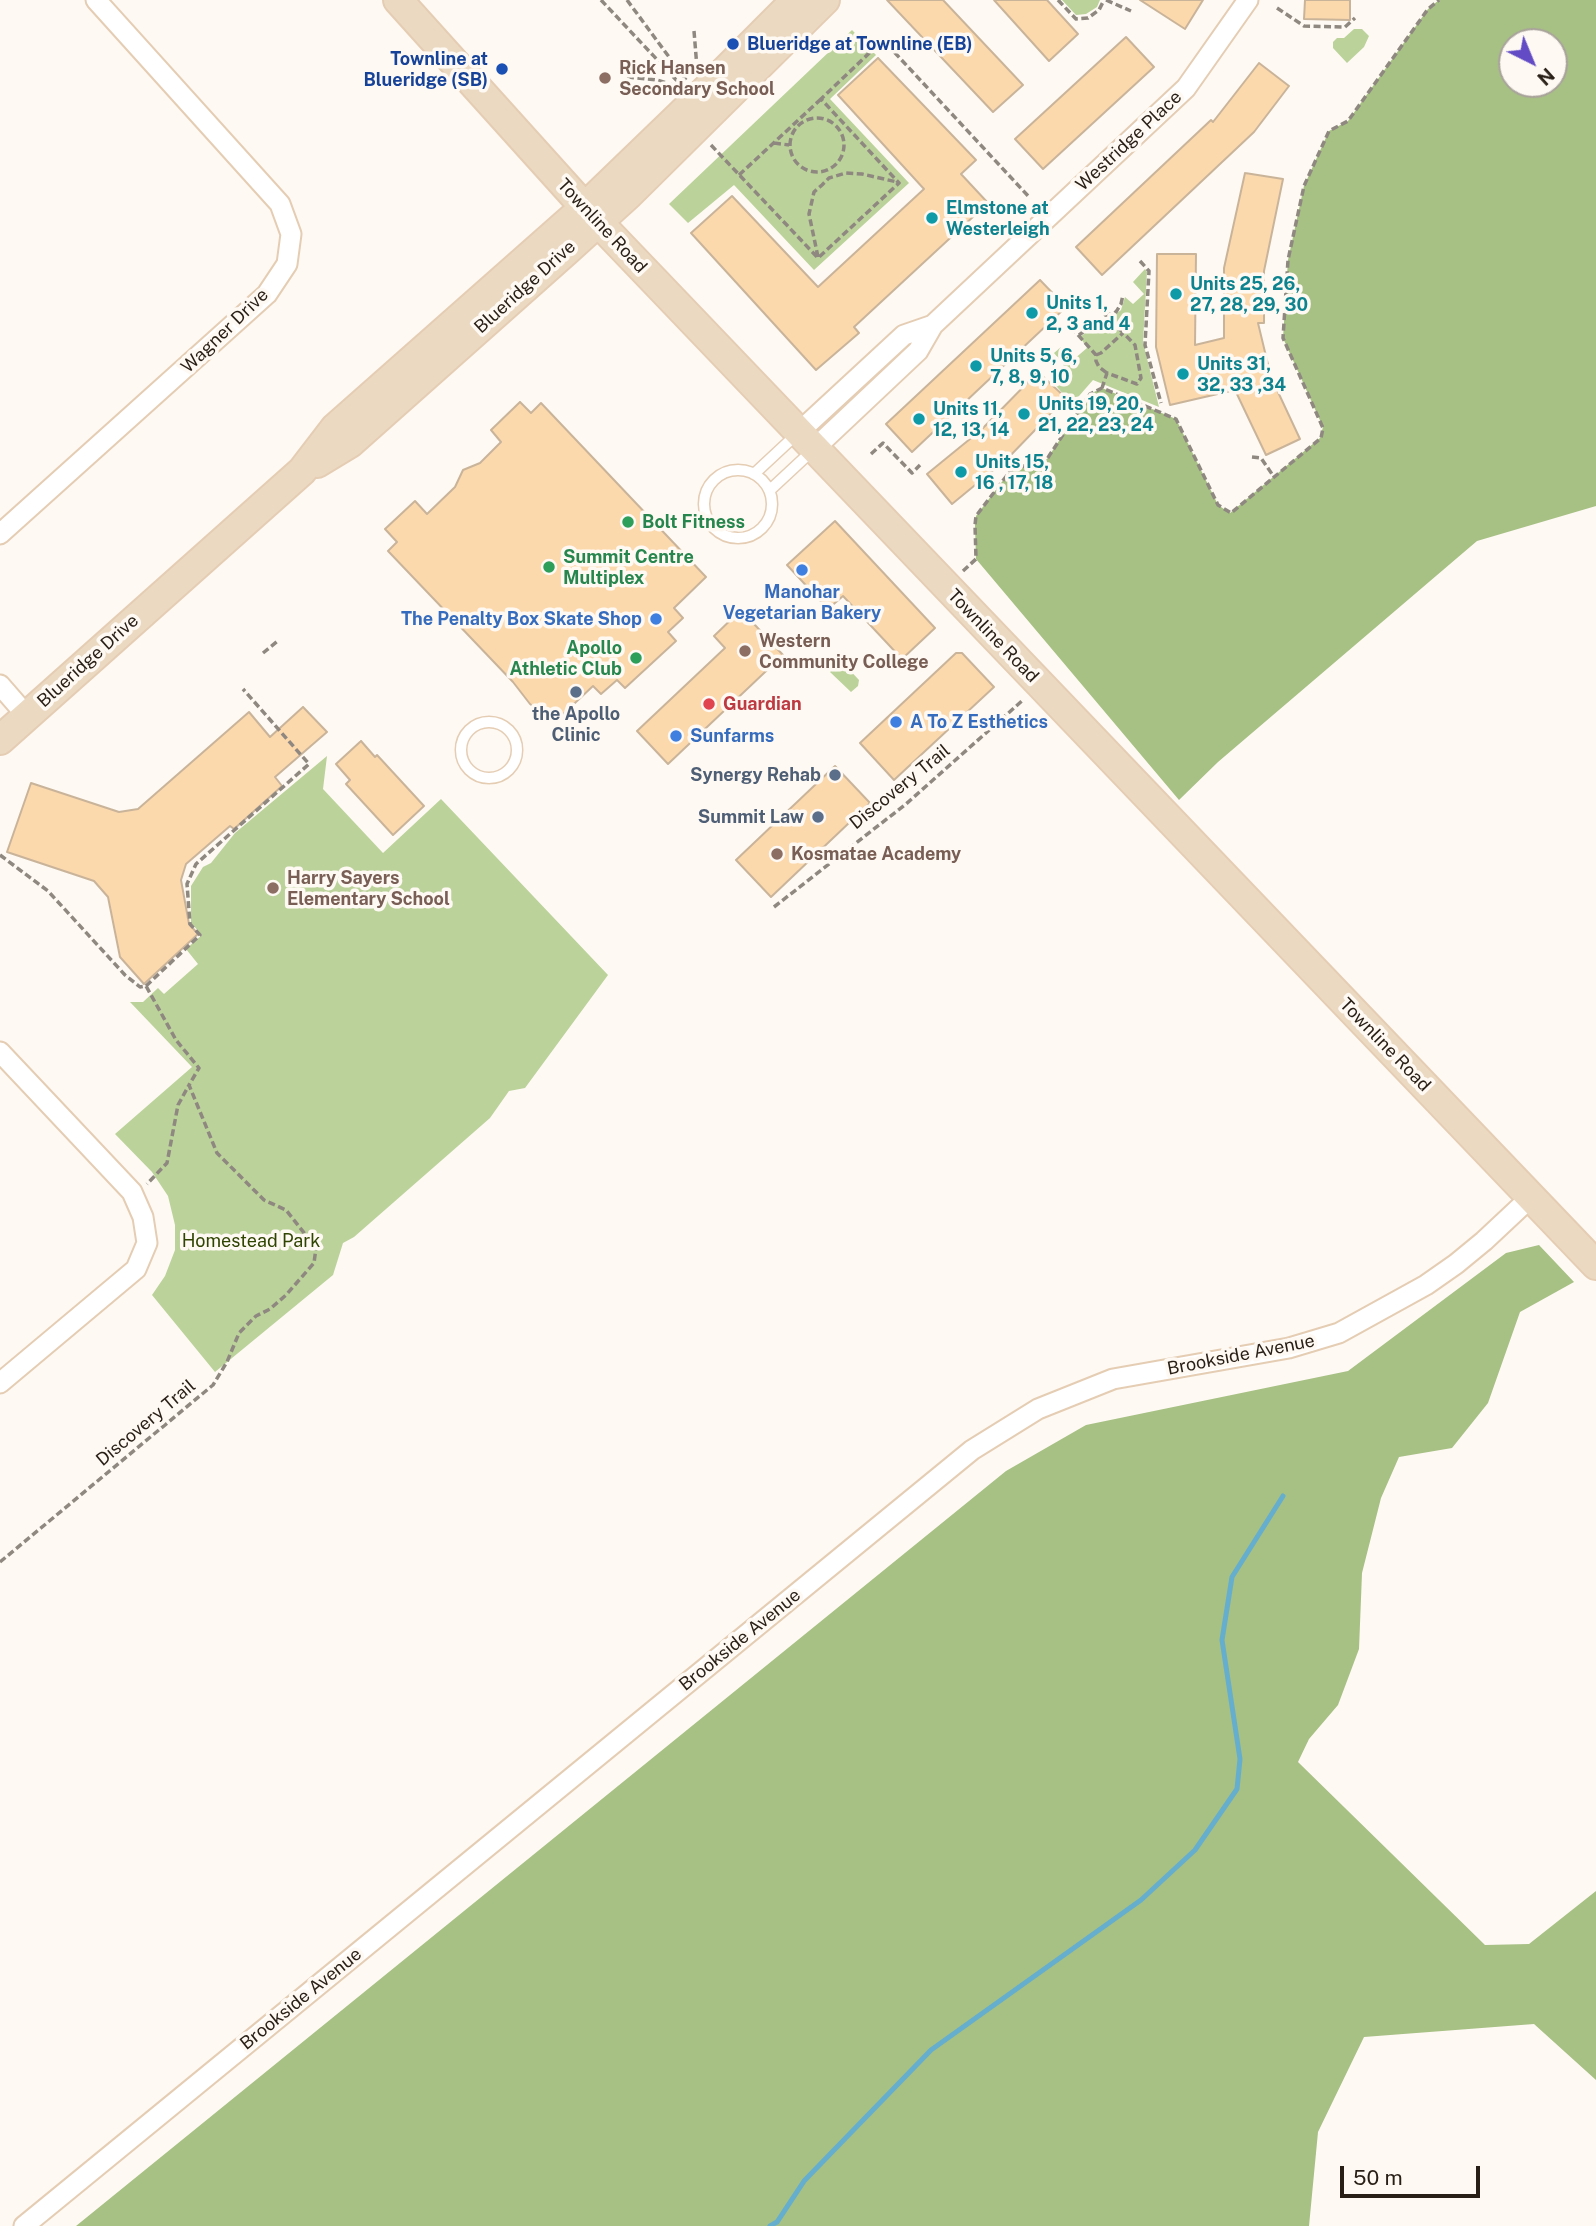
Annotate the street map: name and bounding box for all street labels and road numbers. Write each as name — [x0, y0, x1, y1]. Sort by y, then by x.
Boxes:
street label: Westridge Place — [1072, 86, 1186, 196]
street label: Townline Road — [553, 174, 651, 278]
street label: Blueridge Drive — [470, 236, 580, 338]
street label: Wagner Drive — [177, 284, 273, 378]
street label: Townline Road — [943, 585, 1043, 687]
street label: Blueridge Drive — [33, 610, 143, 712]
street label: Discovery Trail — [845, 740, 955, 834]
street label: Townline Road — [1335, 994, 1435, 1096]
street label: Brookside Avenue — [1165, 1330, 1317, 1380]
street label: Discovery Trail — [92, 1375, 200, 1471]
street label: Brookside Avenue — [675, 1584, 805, 1696]
street label: Brookside Avenue — [236, 1943, 366, 2055]

